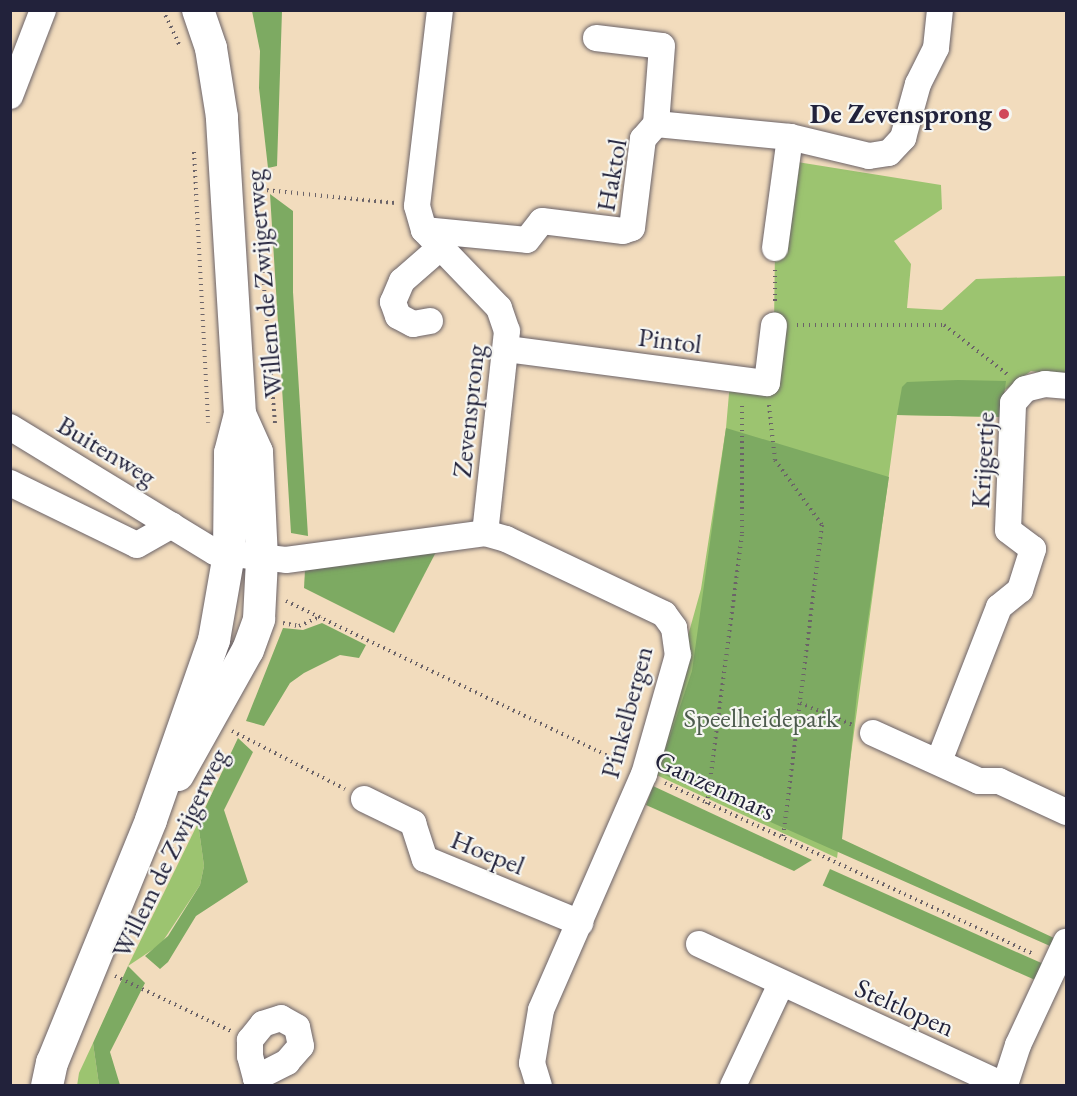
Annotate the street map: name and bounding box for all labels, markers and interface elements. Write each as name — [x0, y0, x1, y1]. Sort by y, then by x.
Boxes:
place label: De Zevensprong — [810, 98, 992, 130]
marker: De Zevensprong — [997, 107, 1011, 121]
street label: Haktol — [589, 136, 633, 214]
street label: Willem de Zwijgerweg — [237, 168, 289, 400]
street label: Pintol — [636, 320, 704, 360]
street label: Zevensprong — [445, 343, 491, 479]
street label: Buitenweg — [52, 408, 162, 492]
street label: Krijgertje — [963, 411, 1001, 509]
street label: Pinkelbergen — [593, 642, 659, 782]
park label: Speelheidepark — [683, 702, 839, 734]
street label: Willem de Zwijgerweg — [104, 743, 234, 963]
street label: Ganzenmars — [650, 743, 780, 827]
street label: Hoepel — [446, 823, 530, 881]
street label: Steltlopen — [850, 971, 960, 1043]

